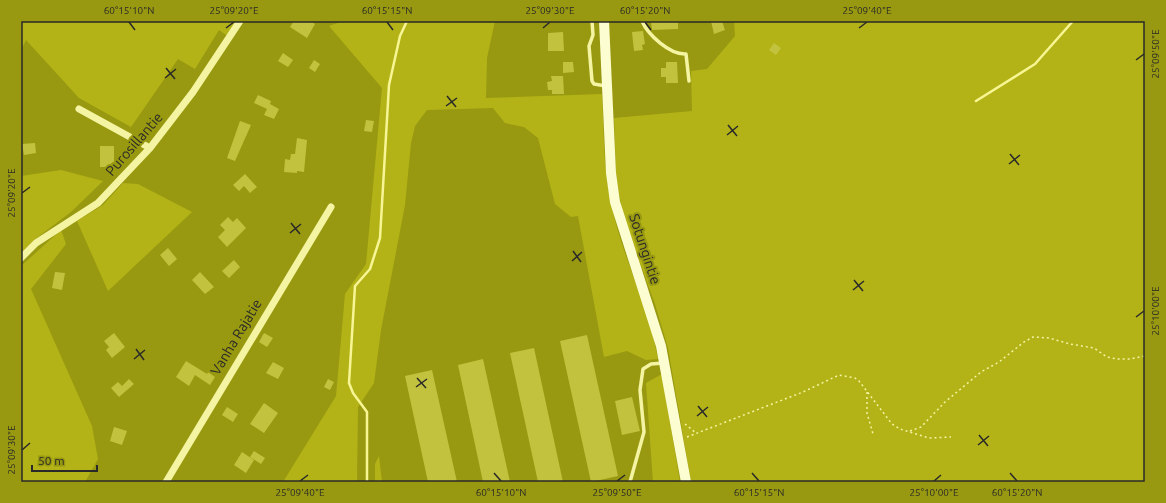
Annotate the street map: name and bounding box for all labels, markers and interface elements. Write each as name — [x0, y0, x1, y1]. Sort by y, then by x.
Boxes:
text: 60°15'10"N — [104, 5, 154, 16]
text: 25°09'20"E — [209, 5, 259, 16]
text: 60°15'15"N — [362, 5, 412, 16]
text: 25°09'30"E — [525, 5, 575, 16]
text: 60°15'20"N — [620, 5, 670, 16]
text: 25°09'40"E — [842, 5, 892, 16]
text: 25°09'50"E — [1150, 29, 1161, 79]
street label: Purosillantie — [102, 109, 166, 179]
text: 25°09'20"E — [6, 168, 17, 218]
street label: Sotungintie — [626, 212, 664, 286]
text: 25°10'00"E — [1150, 286, 1161, 336]
street label: Vanha Rajatie — [207, 296, 265, 378]
text: 25°09'30"E — [6, 425, 17, 475]
scale bar — [32, 447, 97, 473]
text: 50 m — [38, 454, 65, 467]
text: 25°09'40"E — [275, 487, 325, 498]
text: 60°15'10"N — [476, 487, 526, 498]
text: 25°09'50"E — [592, 487, 642, 498]
text: 60°15'15"N — [734, 487, 784, 498]
text: 25°10'00"E — [909, 487, 959, 498]
text: 60°15'20"N — [992, 487, 1042, 498]

